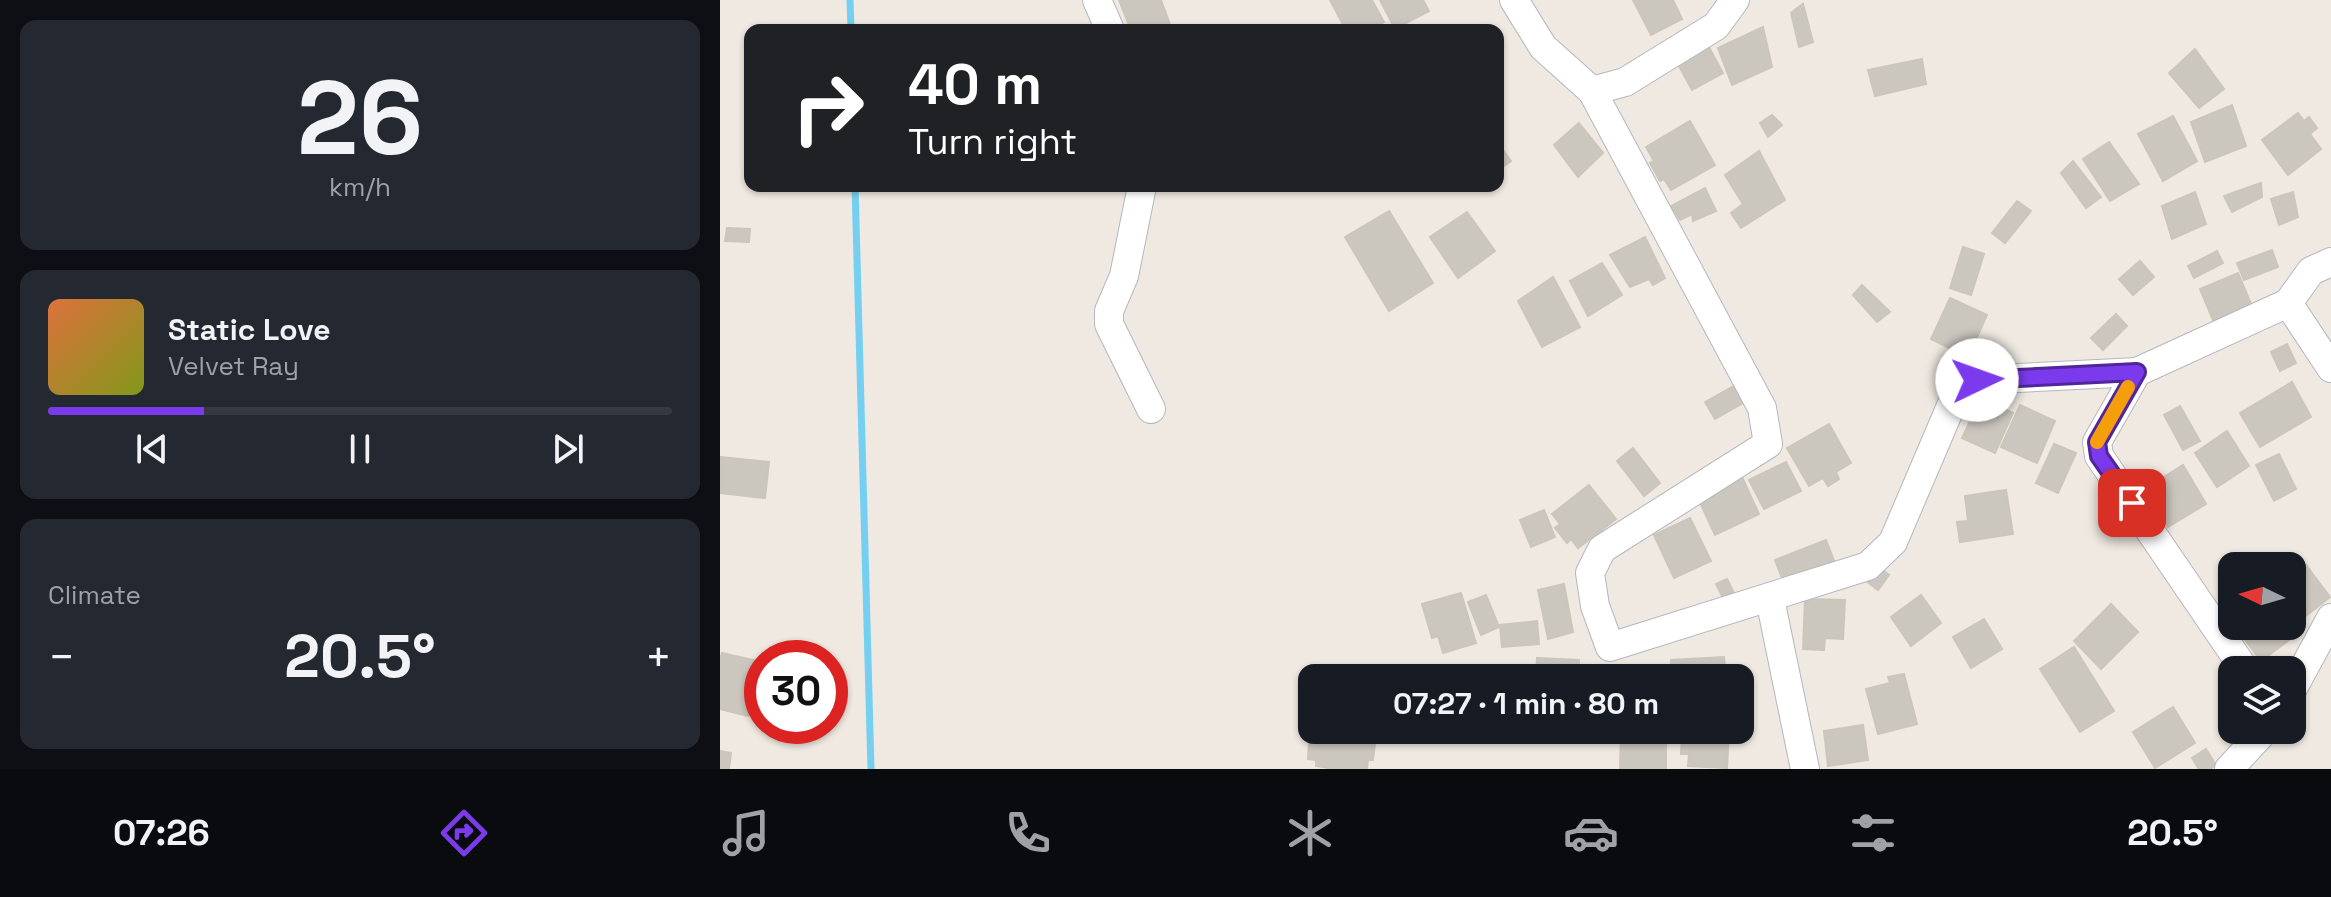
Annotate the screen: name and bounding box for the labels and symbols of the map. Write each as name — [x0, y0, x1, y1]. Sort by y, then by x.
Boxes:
position arrow — [1935, 338, 2019, 422]
pin — [2098, 469, 2166, 537]
north arrow — [2218, 552, 2306, 640]
speed limit sign: 30 — [744, 640, 848, 744]

